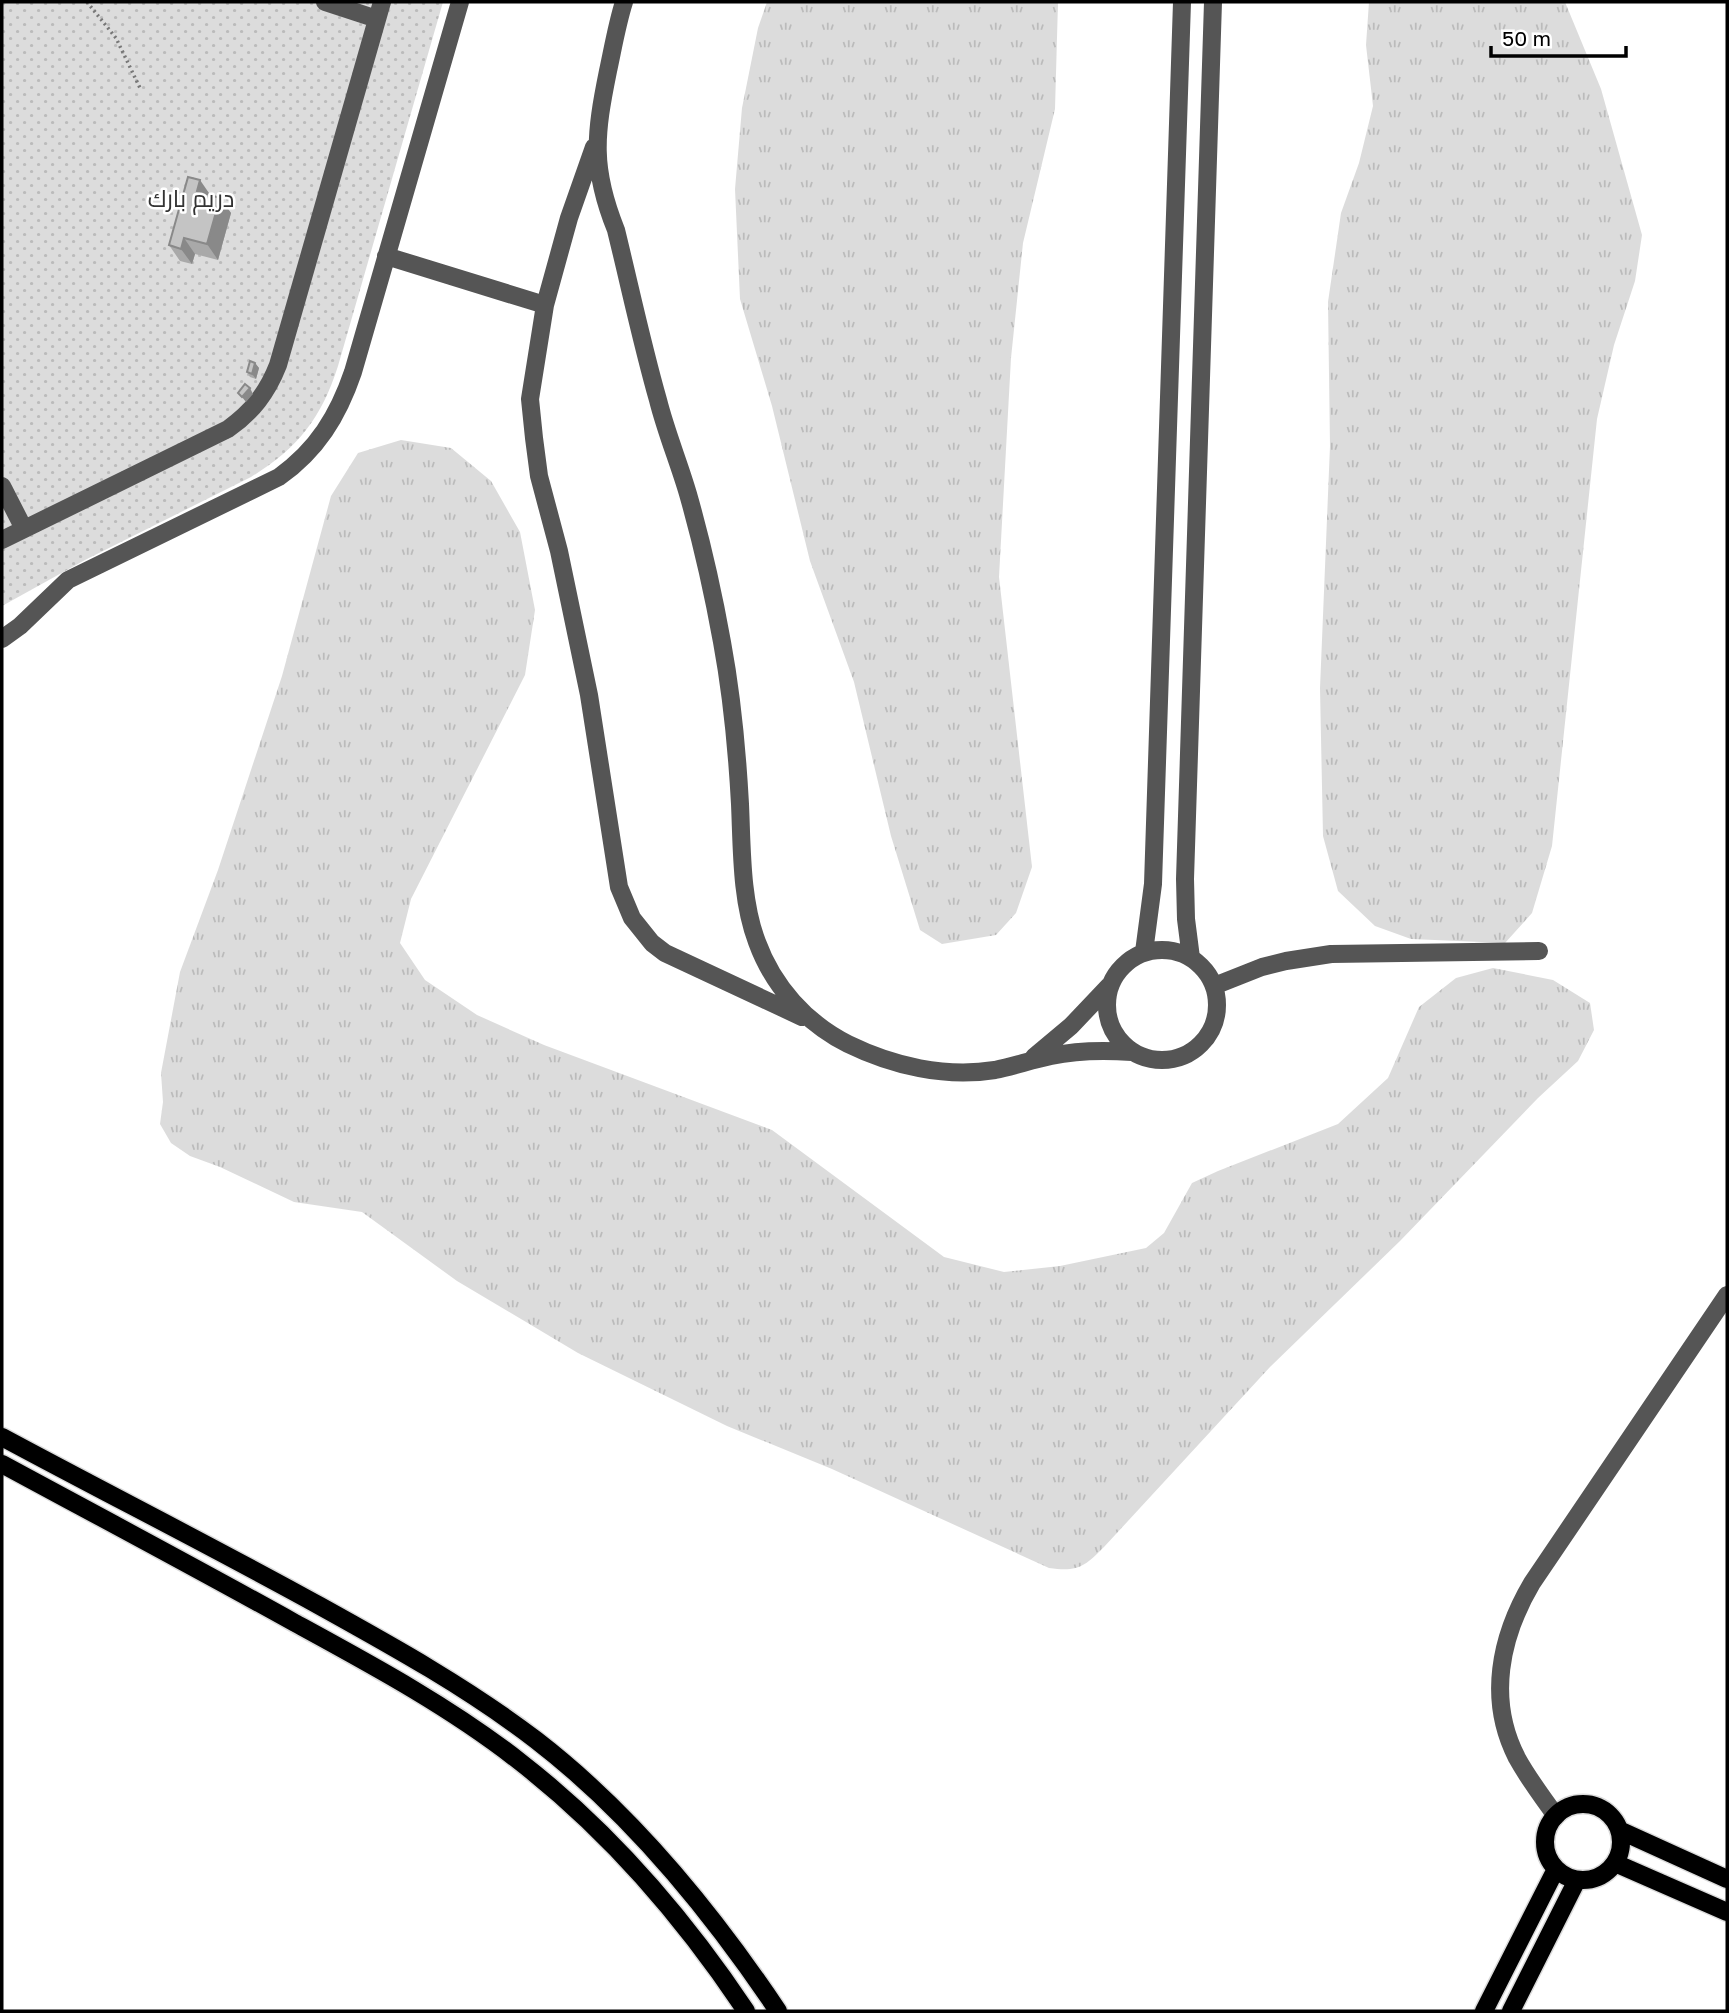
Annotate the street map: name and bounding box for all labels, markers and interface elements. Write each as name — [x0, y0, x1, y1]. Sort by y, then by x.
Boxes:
scale bar — [1491, 14, 1626, 58]
text: 50 m — [1502, 25, 1551, 51]
park label: دريم بارك — [148, 183, 234, 215]

